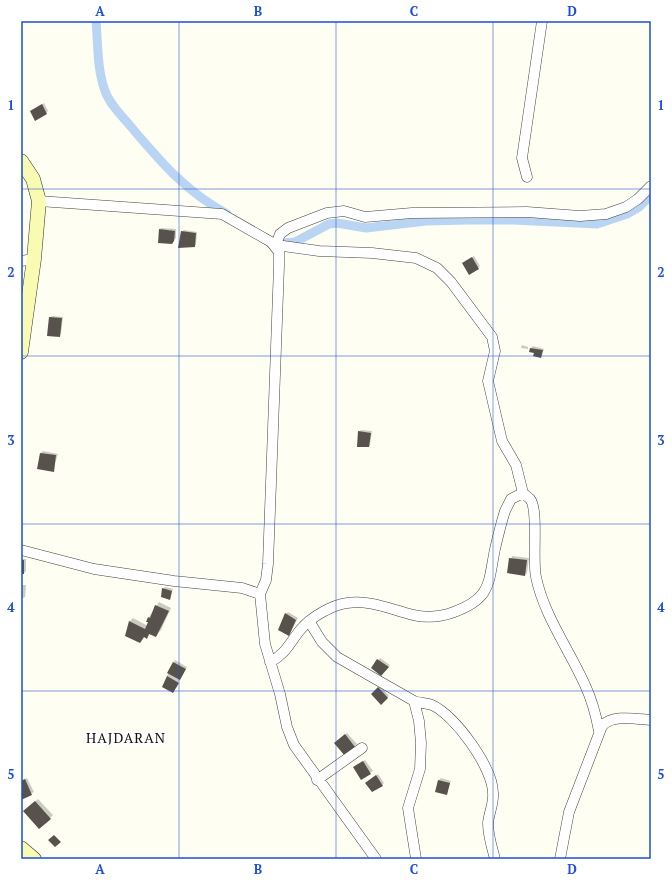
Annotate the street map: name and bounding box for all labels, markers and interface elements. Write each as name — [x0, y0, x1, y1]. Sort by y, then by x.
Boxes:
text: A — [95, 2, 105, 20]
text: B — [254, 2, 262, 20]
text: C — [410, 2, 418, 20]
text: D — [567, 2, 577, 20]
text: 1 — [7, 96, 15, 114]
text: 1 — [657, 96, 665, 114]
text: 2 — [7, 263, 15, 281]
text: 2 — [657, 263, 665, 281]
text: 3 — [7, 431, 15, 449]
text: 3 — [657, 431, 665, 449]
text: 4 — [7, 598, 15, 616]
text: 4 — [657, 598, 665, 616]
district label: HAJDARAN — [86, 728, 166, 747]
text: 5 — [7, 765, 15, 783]
text: 5 — [657, 765, 665, 783]
text: A — [95, 860, 105, 878]
text: B — [254, 860, 262, 878]
text: C — [410, 860, 418, 878]
text: D — [567, 860, 577, 878]

